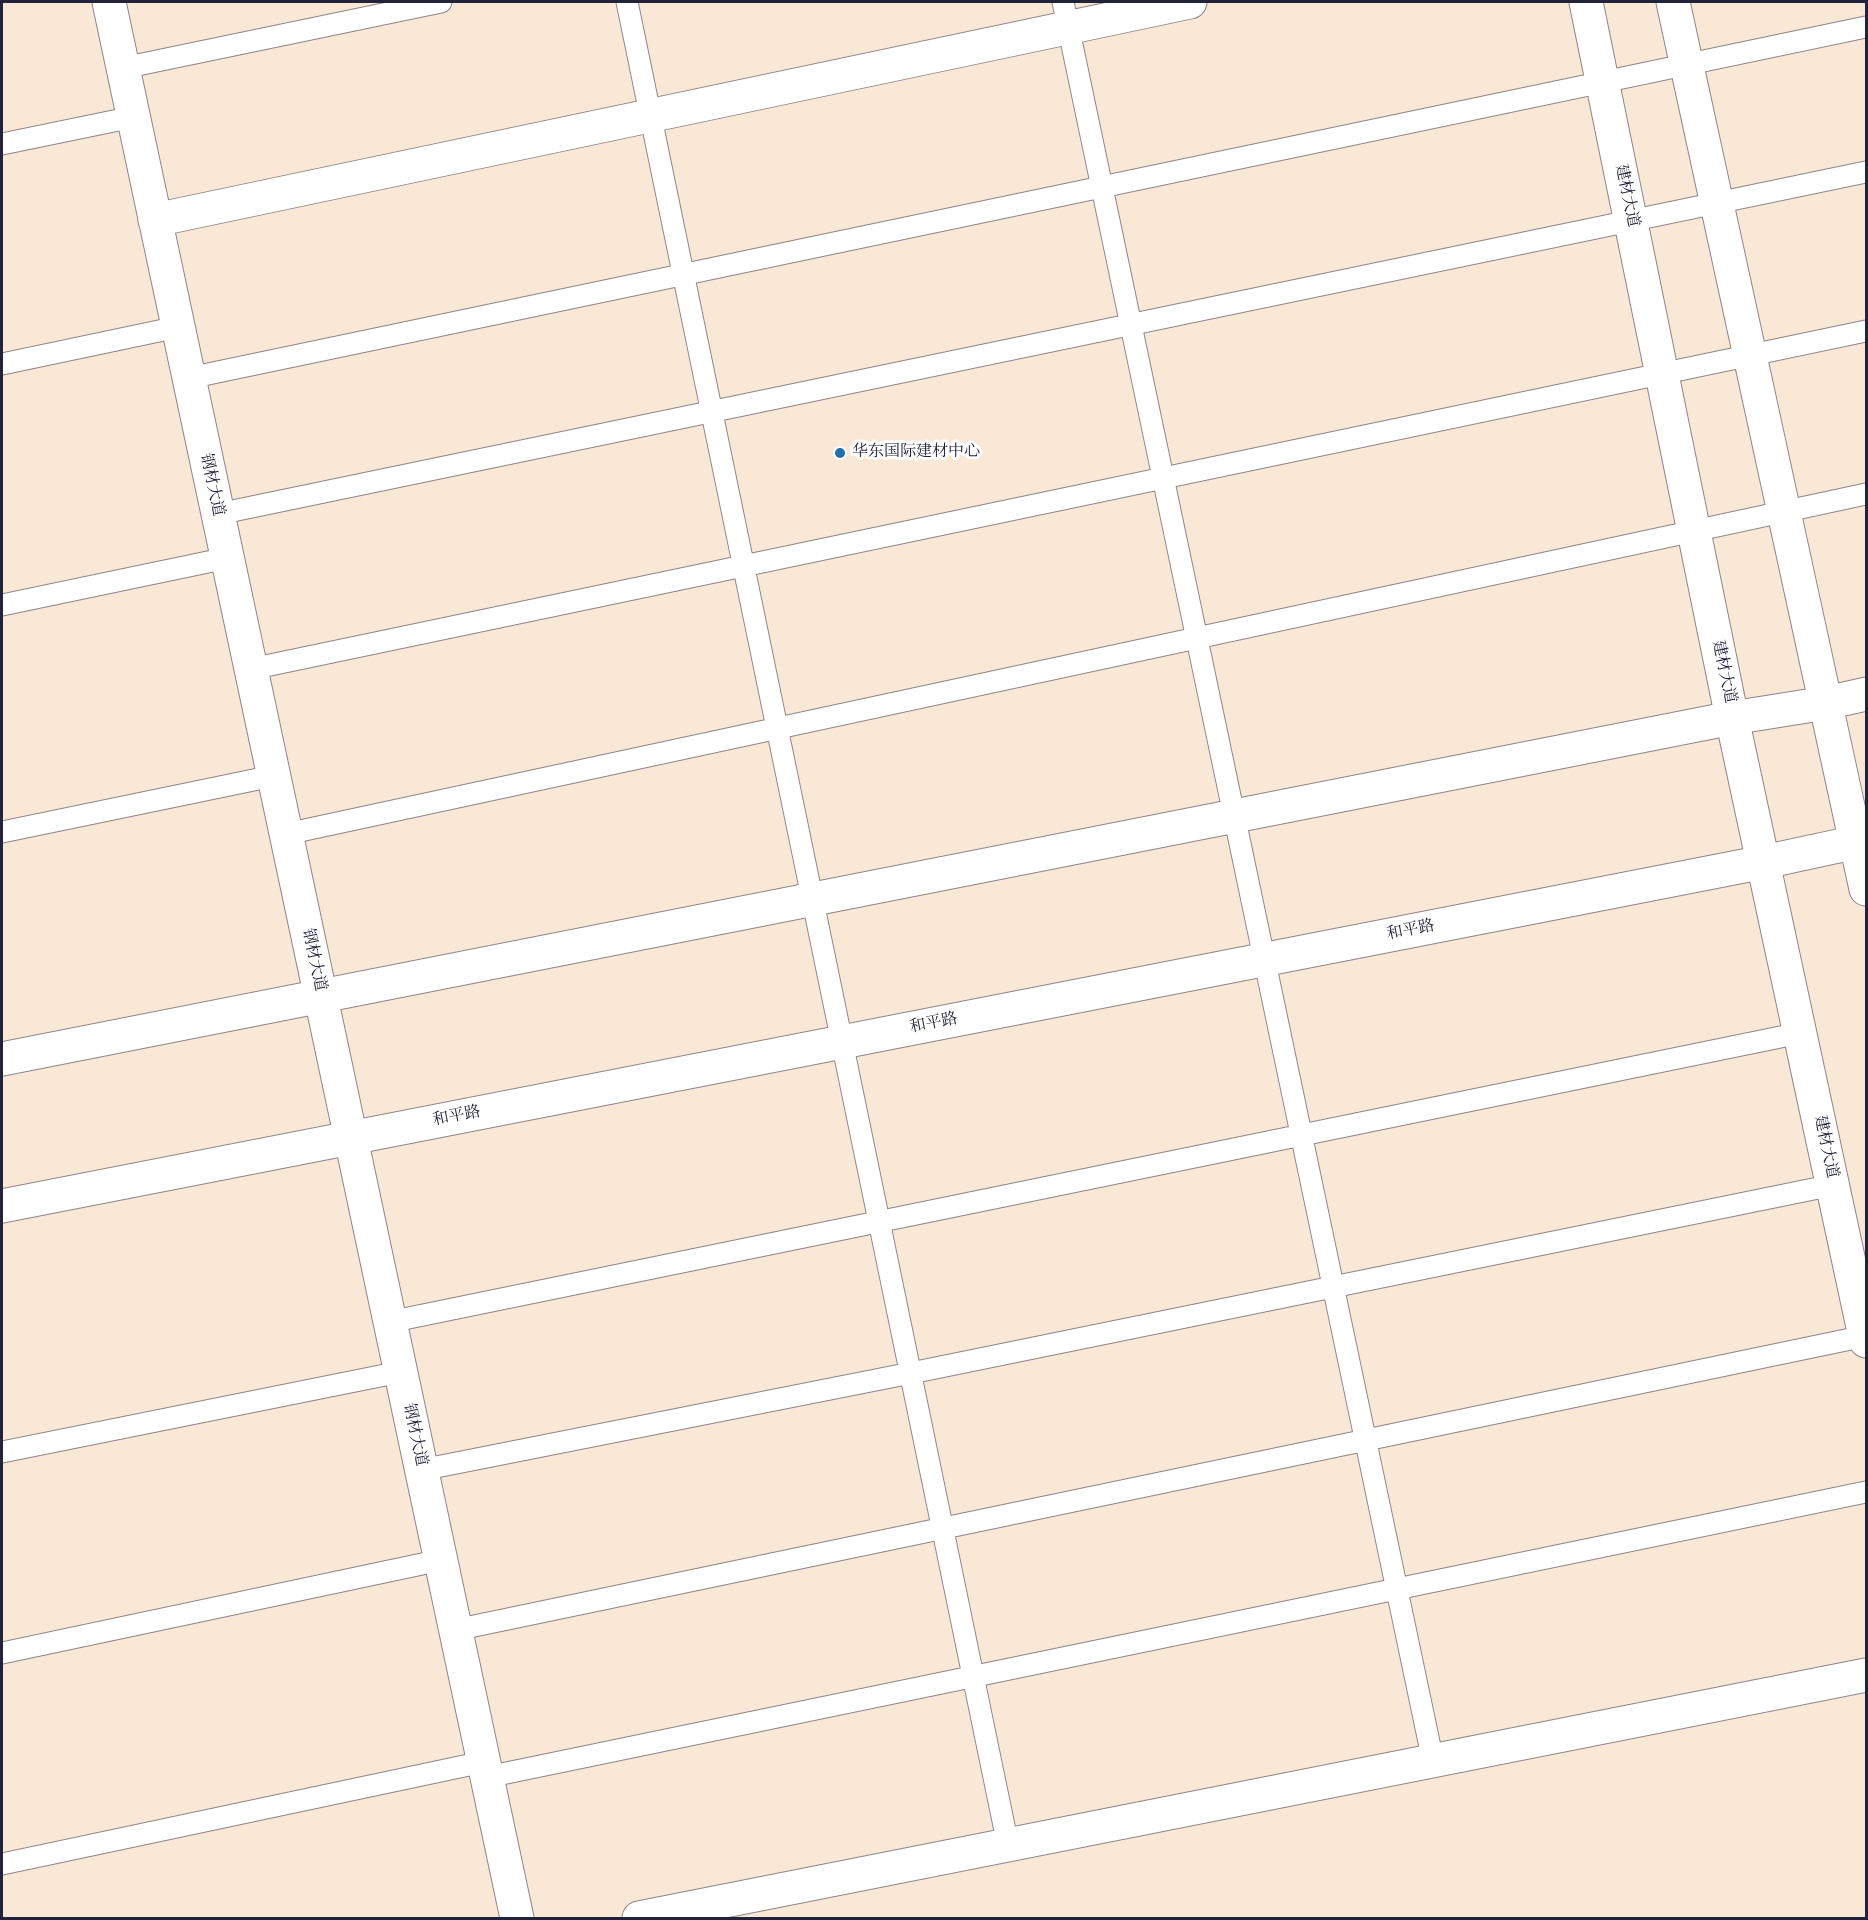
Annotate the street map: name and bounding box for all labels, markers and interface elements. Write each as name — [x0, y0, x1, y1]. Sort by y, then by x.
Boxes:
street label: 建材大道 — [1610, 163, 1642, 229]
place label: 华东国际建材中心 — [852, 443, 980, 463]
marker: 华东国际建材中心 — [833, 446, 847, 460]
street label: 钢材大道 — [195, 452, 227, 518]
street label: 建材大道 — [1707, 639, 1739, 705]
street label: 和平路 — [1386, 917, 1436, 945]
street label: 钢材大道 — [297, 927, 329, 993]
street label: 和平路 — [909, 1010, 959, 1038]
street label: 和平路 — [432, 1103, 482, 1131]
street label: 建材大道 — [1809, 1114, 1841, 1180]
street label: 钢材大道 — [398, 1402, 430, 1468]

